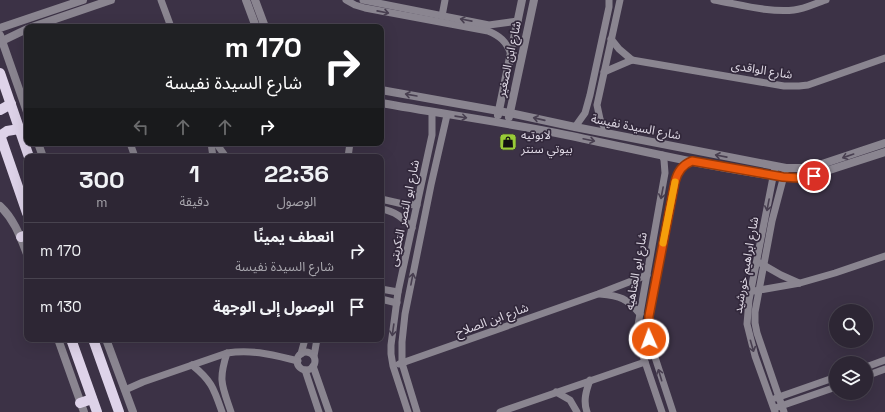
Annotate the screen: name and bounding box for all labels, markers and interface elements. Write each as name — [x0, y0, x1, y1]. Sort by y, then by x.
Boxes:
one-way arrow — [376, 8, 389, 16]
one-way arrow — [460, 16, 473, 24]
street label: شارع ابن الصغير — [493, 20, 526, 100]
text: 170 m — [225, 29, 302, 65]
icon: right — [316, 40, 368, 92]
street label: شارع الواقدى — [730, 57, 794, 84]
text: شارع السيدة نفيسة — [165, 71, 302, 94]
one-way arrow — [405, 91, 418, 99]
street label: شارع السيدة نفيسة — [590, 110, 682, 145]
one-way arrow — [454, 113, 467, 121]
one-way arrow — [533, 115, 546, 123]
icon: left — [130, 116, 152, 138]
icon: ahead — [172, 116, 194, 138]
icon: ahead — [214, 116, 236, 138]
icon: right — [256, 116, 278, 138]
place label: لابوتيه بيوتي سنتر — [520, 127, 573, 159]
shop icon: لابوتيه بيوتي سنتر — [498, 132, 518, 152]
one-way arrow — [582, 136, 595, 144]
one-way arrow — [715, 151, 728, 159]
one-way arrow — [843, 152, 855, 160]
text: 1 — [189, 158, 200, 189]
text: 22:36 — [264, 158, 329, 189]
street label: شارع ابو النصر التكريتى — [385, 158, 424, 268]
pin — [797, 159, 831, 193]
text: 300 — [79, 164, 125, 195]
icon: arrive — [803, 165, 825, 187]
one-way arrow — [657, 186, 665, 199]
text: دقيقة — [180, 193, 209, 210]
text: الوصول — [277, 193, 316, 210]
text: m — [96, 194, 107, 211]
one-way arrow — [764, 198, 772, 211]
street label: شارع ابراهيم خورشيد — [730, 215, 763, 315]
text: انعطف يمينًا — [253, 227, 334, 246]
street label: شارع ابو العتاهيه — [621, 231, 652, 311]
icon: right — [346, 240, 368, 262]
text: 170 m — [40, 241, 81, 260]
text: شارع السيدة نفيسة — [235, 258, 334, 275]
one-way arrow — [409, 272, 417, 285]
icon: arrive — [346, 296, 368, 318]
text: 130 m — [40, 297, 82, 316]
text: الوصول إلى الوجهة — [213, 297, 334, 316]
street label: شارع ابن الصلاح — [453, 299, 531, 342]
map controls — [829, 304, 873, 400]
button: search — [829, 304, 873, 348]
position arrow — [628, 318, 670, 360]
one-way arrow — [389, 323, 397, 336]
one-way arrow — [749, 340, 756, 353]
button: layers — [829, 356, 873, 400]
one-way arrow — [656, 369, 663, 382]

